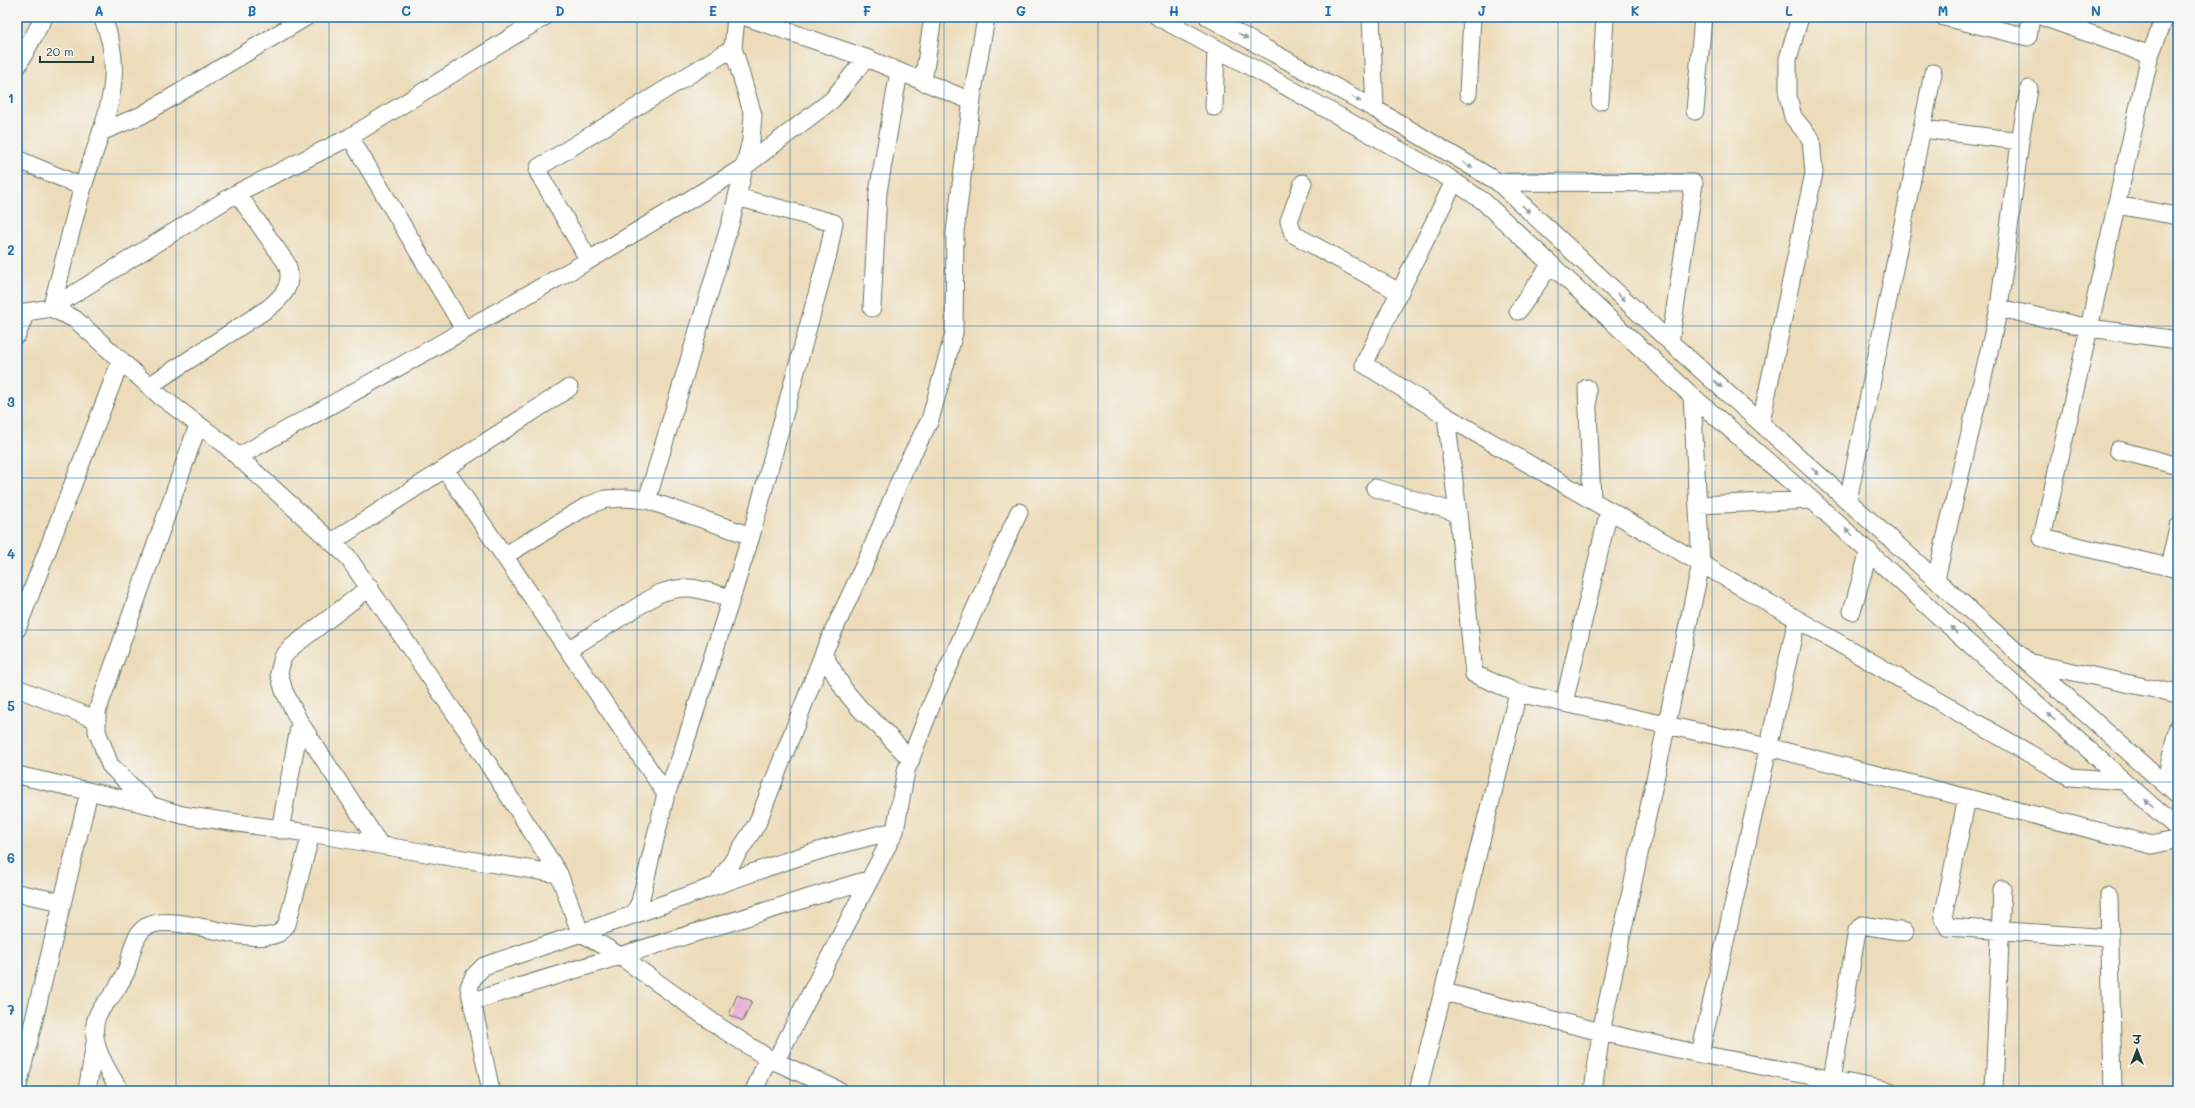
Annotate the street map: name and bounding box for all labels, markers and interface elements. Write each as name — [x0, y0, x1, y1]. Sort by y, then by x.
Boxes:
text: A — [94, 2, 104, 19]
text: B — [248, 2, 257, 19]
text: C — [401, 2, 411, 19]
text: D — [555, 2, 565, 19]
text: E — [709, 2, 717, 19]
text: F — [863, 2, 871, 19]
text: G — [1016, 2, 1026, 19]
text: H — [1169, 2, 1179, 19]
text: I — [1325, 2, 1332, 19]
text: J — [1478, 2, 1486, 19]
text: K — [1631, 2, 1640, 19]
text: L — [1785, 2, 1793, 19]
text: M — [1938, 2, 1948, 19]
text: N — [2091, 2, 2101, 19]
one-way arrow — [1237, 32, 1248, 39]
scale bar — [40, 38, 93, 64]
text: 20 m — [46, 43, 74, 59]
text: 1 — [8, 89, 14, 106]
one-way arrow — [1350, 95, 1362, 102]
one-way arrow — [1462, 161, 1474, 168]
one-way arrow — [1521, 204, 1531, 213]
text: 2 — [7, 241, 15, 258]
one-way arrow — [1617, 292, 1626, 301]
one-way arrow — [1713, 380, 1723, 389]
text: 3 — [7, 393, 15, 410]
one-way arrow — [1810, 466, 1820, 476]
one-way arrow — [1843, 528, 1854, 537]
text: 4 — [7, 545, 15, 562]
one-way arrow — [1949, 625, 1959, 635]
text: 5 — [7, 697, 15, 714]
one-way arrow — [2046, 712, 2057, 721]
one-way arrow — [2144, 798, 2154, 807]
text: 6 — [7, 849, 15, 866]
text: 7 — [7, 1001, 15, 1018]
north arrow — [2117, 1030, 2157, 1070]
text: उ — [2132, 1032, 2142, 1047]

